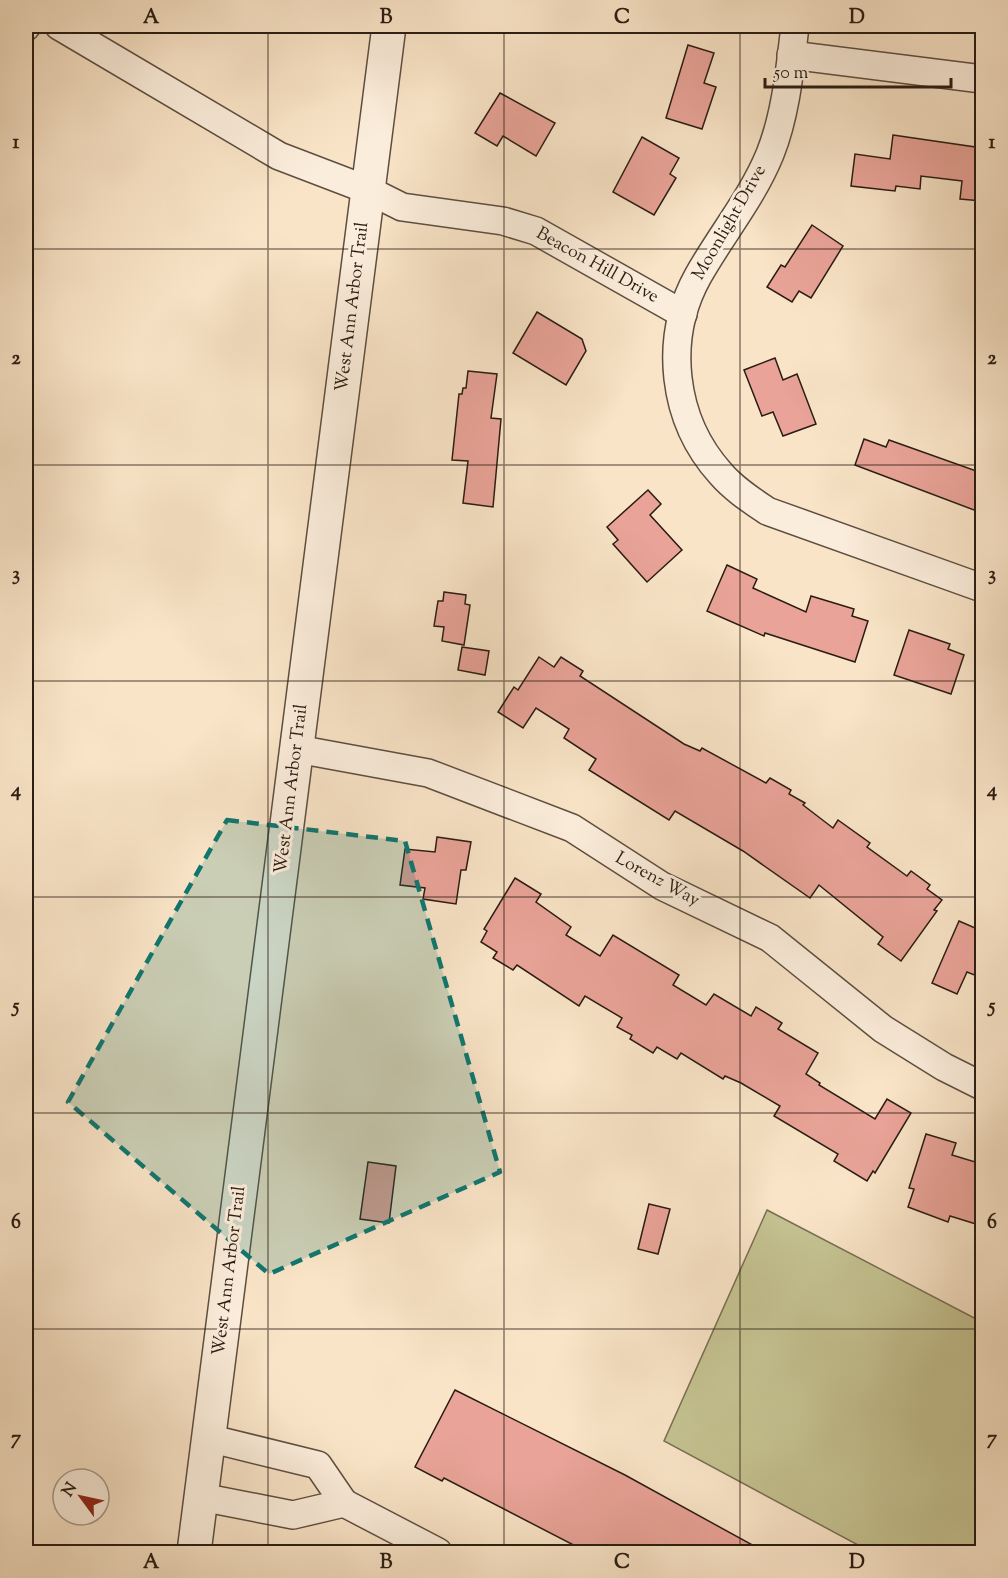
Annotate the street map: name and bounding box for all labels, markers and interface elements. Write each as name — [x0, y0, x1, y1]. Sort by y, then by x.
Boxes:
text: A — [143, 4, 160, 33]
text: B — [380, 4, 393, 33]
text: C — [614, 4, 630, 33]
text: D — [849, 4, 865, 33]
scale bar — [765, 51, 951, 89]
text: 50 m — [773, 61, 809, 87]
text: 1 — [13, 129, 20, 158]
text: 1 — [989, 129, 996, 158]
street label: Moonlight Drive — [686, 161, 774, 285]
street label: West Ann Arbor Trail — [330, 221, 376, 393]
street label: Beacon Hill Drive — [531, 221, 663, 311]
text: 2 — [11, 345, 21, 374]
text: 2 — [987, 345, 997, 374]
text: 3 — [12, 561, 20, 590]
text: 3 — [988, 561, 996, 590]
street label: West Ann Arbor Trail — [269, 703, 315, 875]
text: 4 — [10, 777, 21, 806]
text: 4 — [986, 777, 997, 806]
street label: Lorenz Way — [610, 846, 704, 914]
text: 5 — [11, 993, 20, 1022]
text: 5 — [987, 993, 996, 1022]
street label: West Ann Arbor Trail — [207, 1185, 253, 1357]
text: 6 — [11, 1209, 21, 1238]
text: 6 — [987, 1209, 997, 1238]
text: 7 — [11, 1425, 22, 1454]
text: 7 — [987, 1425, 998, 1454]
north arrow — [51, 1467, 111, 1527]
text: N — [57, 1478, 84, 1502]
text: A — [143, 1549, 160, 1578]
text: B — [380, 1549, 393, 1578]
text: C — [614, 1549, 630, 1578]
text: D — [849, 1549, 865, 1578]

